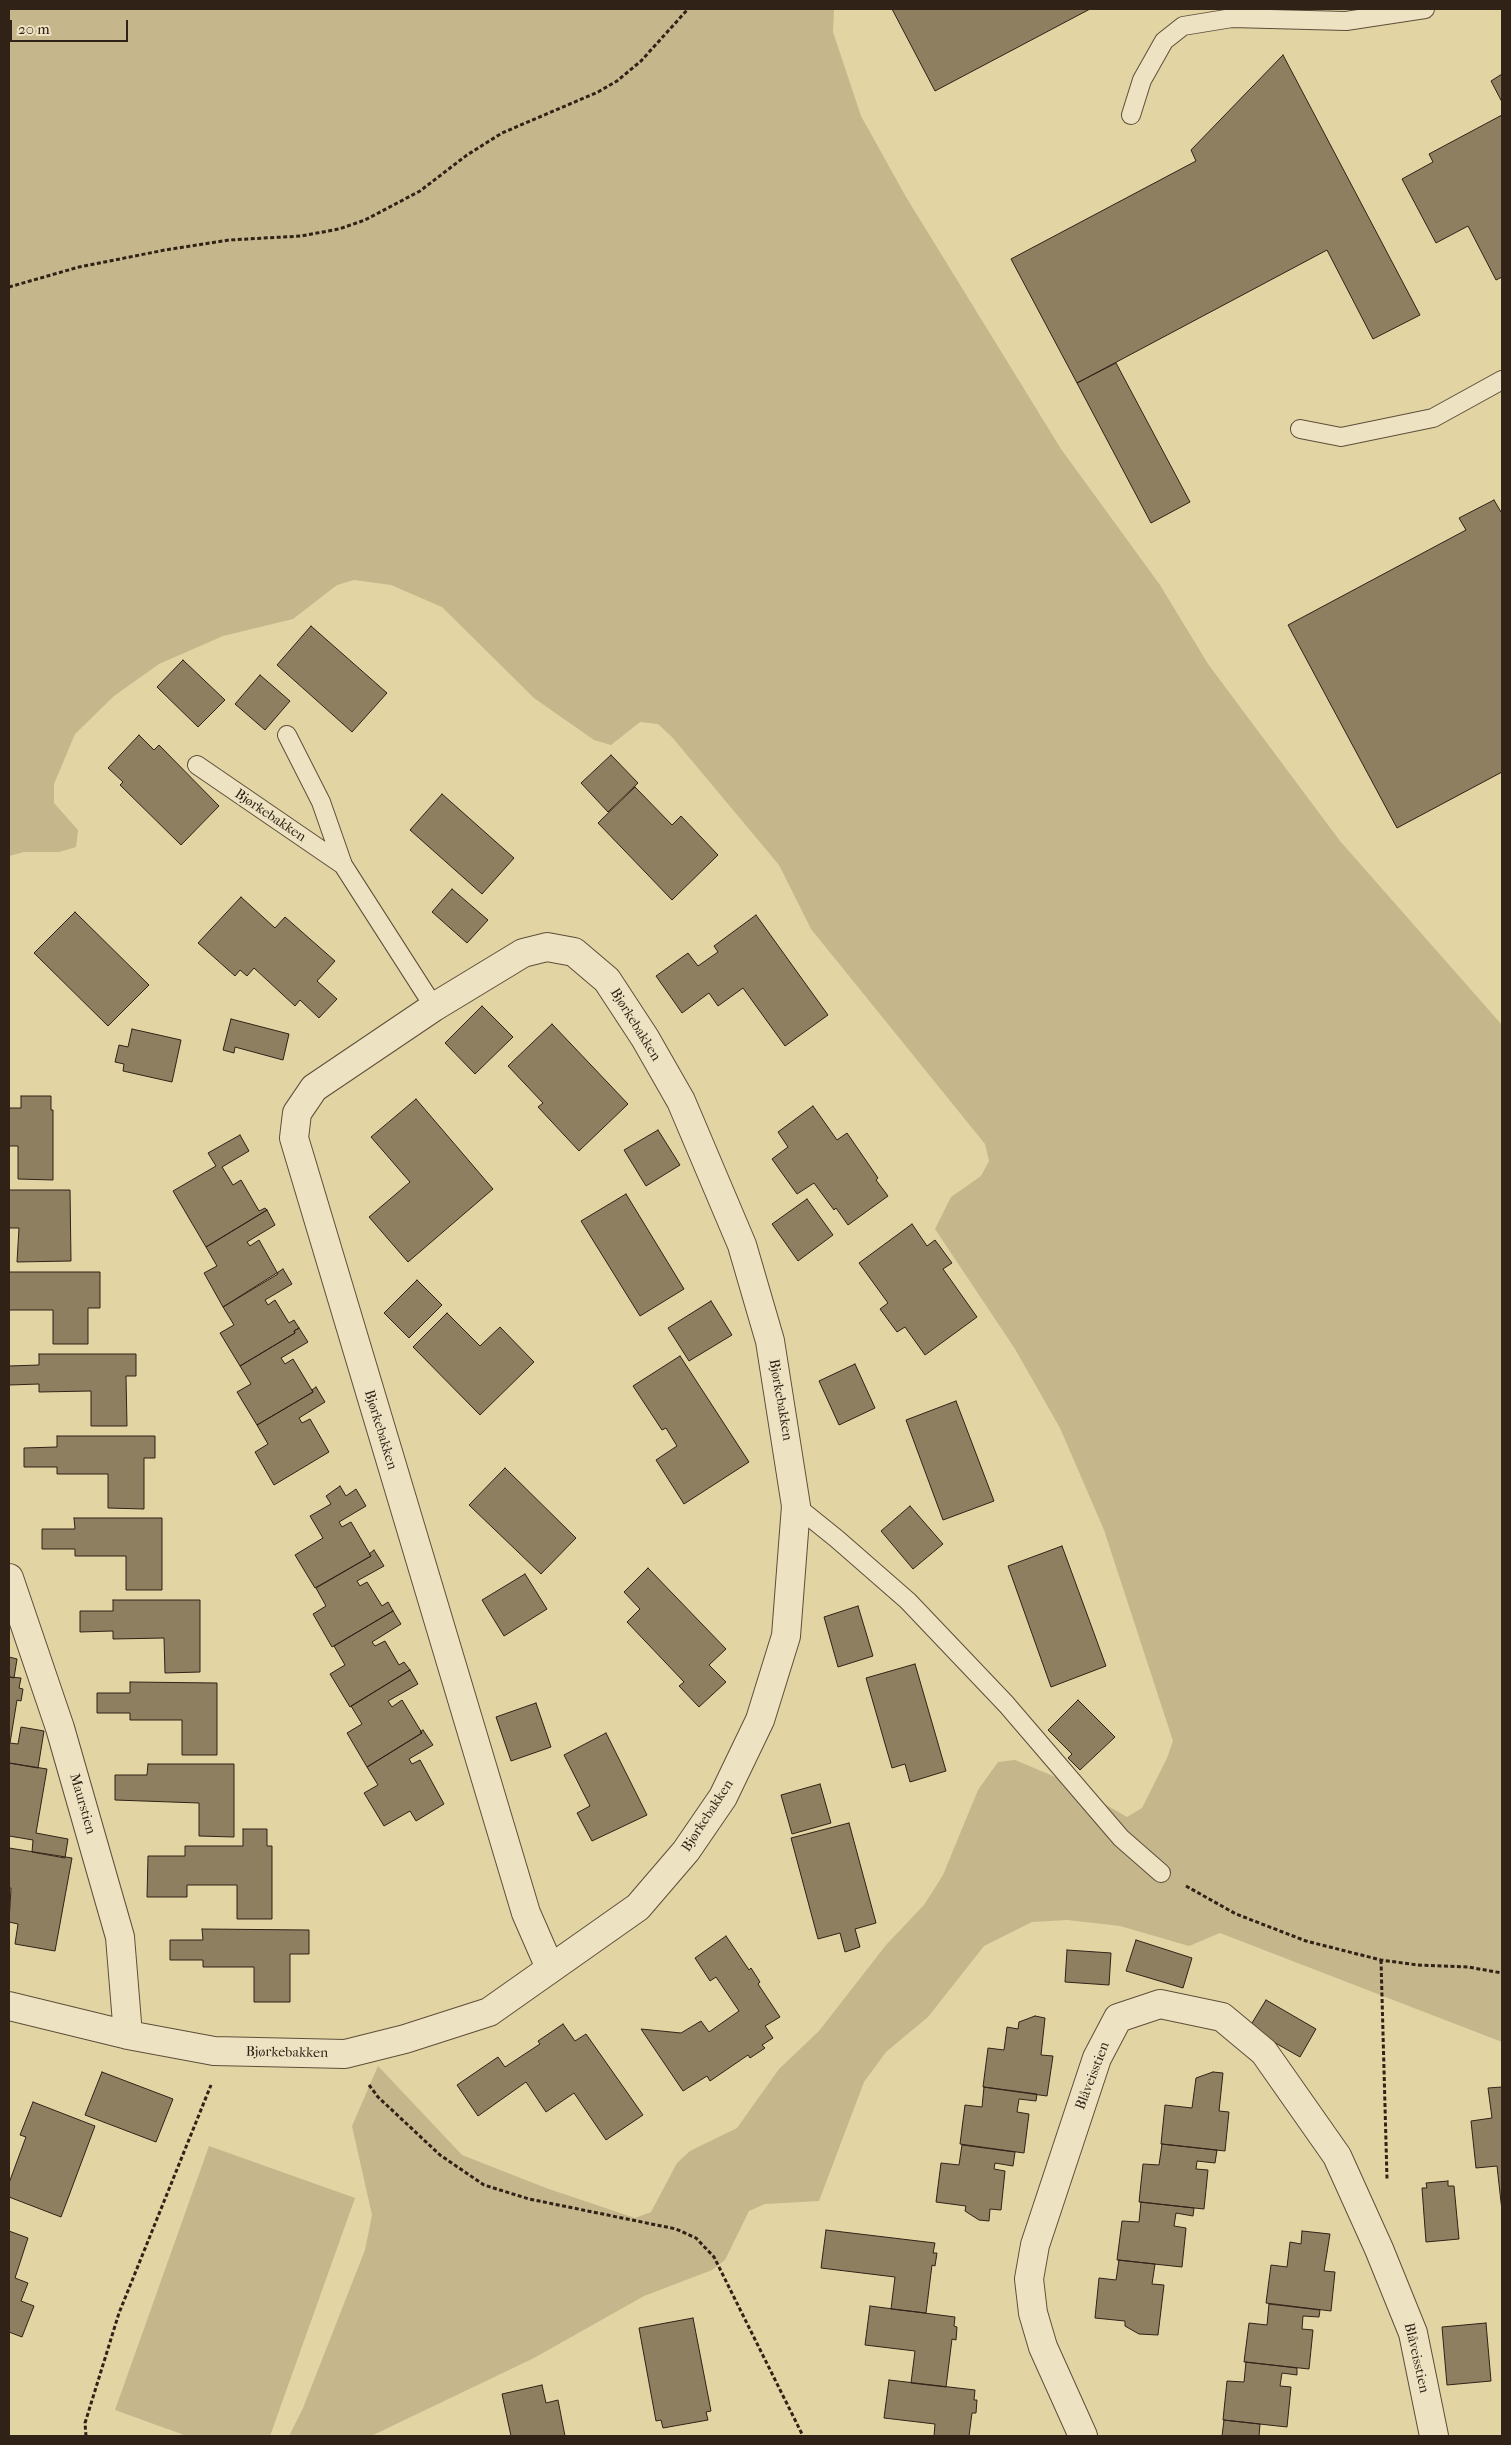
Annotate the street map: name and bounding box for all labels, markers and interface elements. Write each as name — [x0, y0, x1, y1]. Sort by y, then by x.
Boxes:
scale bar — [12, 10, 130, 42]
text: 20 m — [18, 20, 50, 38]
street label: Bjørkebakken — [231, 786, 309, 846]
street label: Bjørkebakken — [606, 986, 664, 1064]
street label: Bjørkebakken — [765, 1358, 795, 1442]
street label: Bjørkebakken — [360, 1388, 400, 1472]
street label: Maurstien — [65, 1772, 99, 1836]
street label: Bjørkebakken — [678, 1777, 738, 1855]
street label: Blåveisstien — [1072, 2040, 1114, 2112]
street label: Bjørkebakken — [246, 2044, 328, 2062]
street label: Blåveisstien — [1400, 2321, 1432, 2395]

